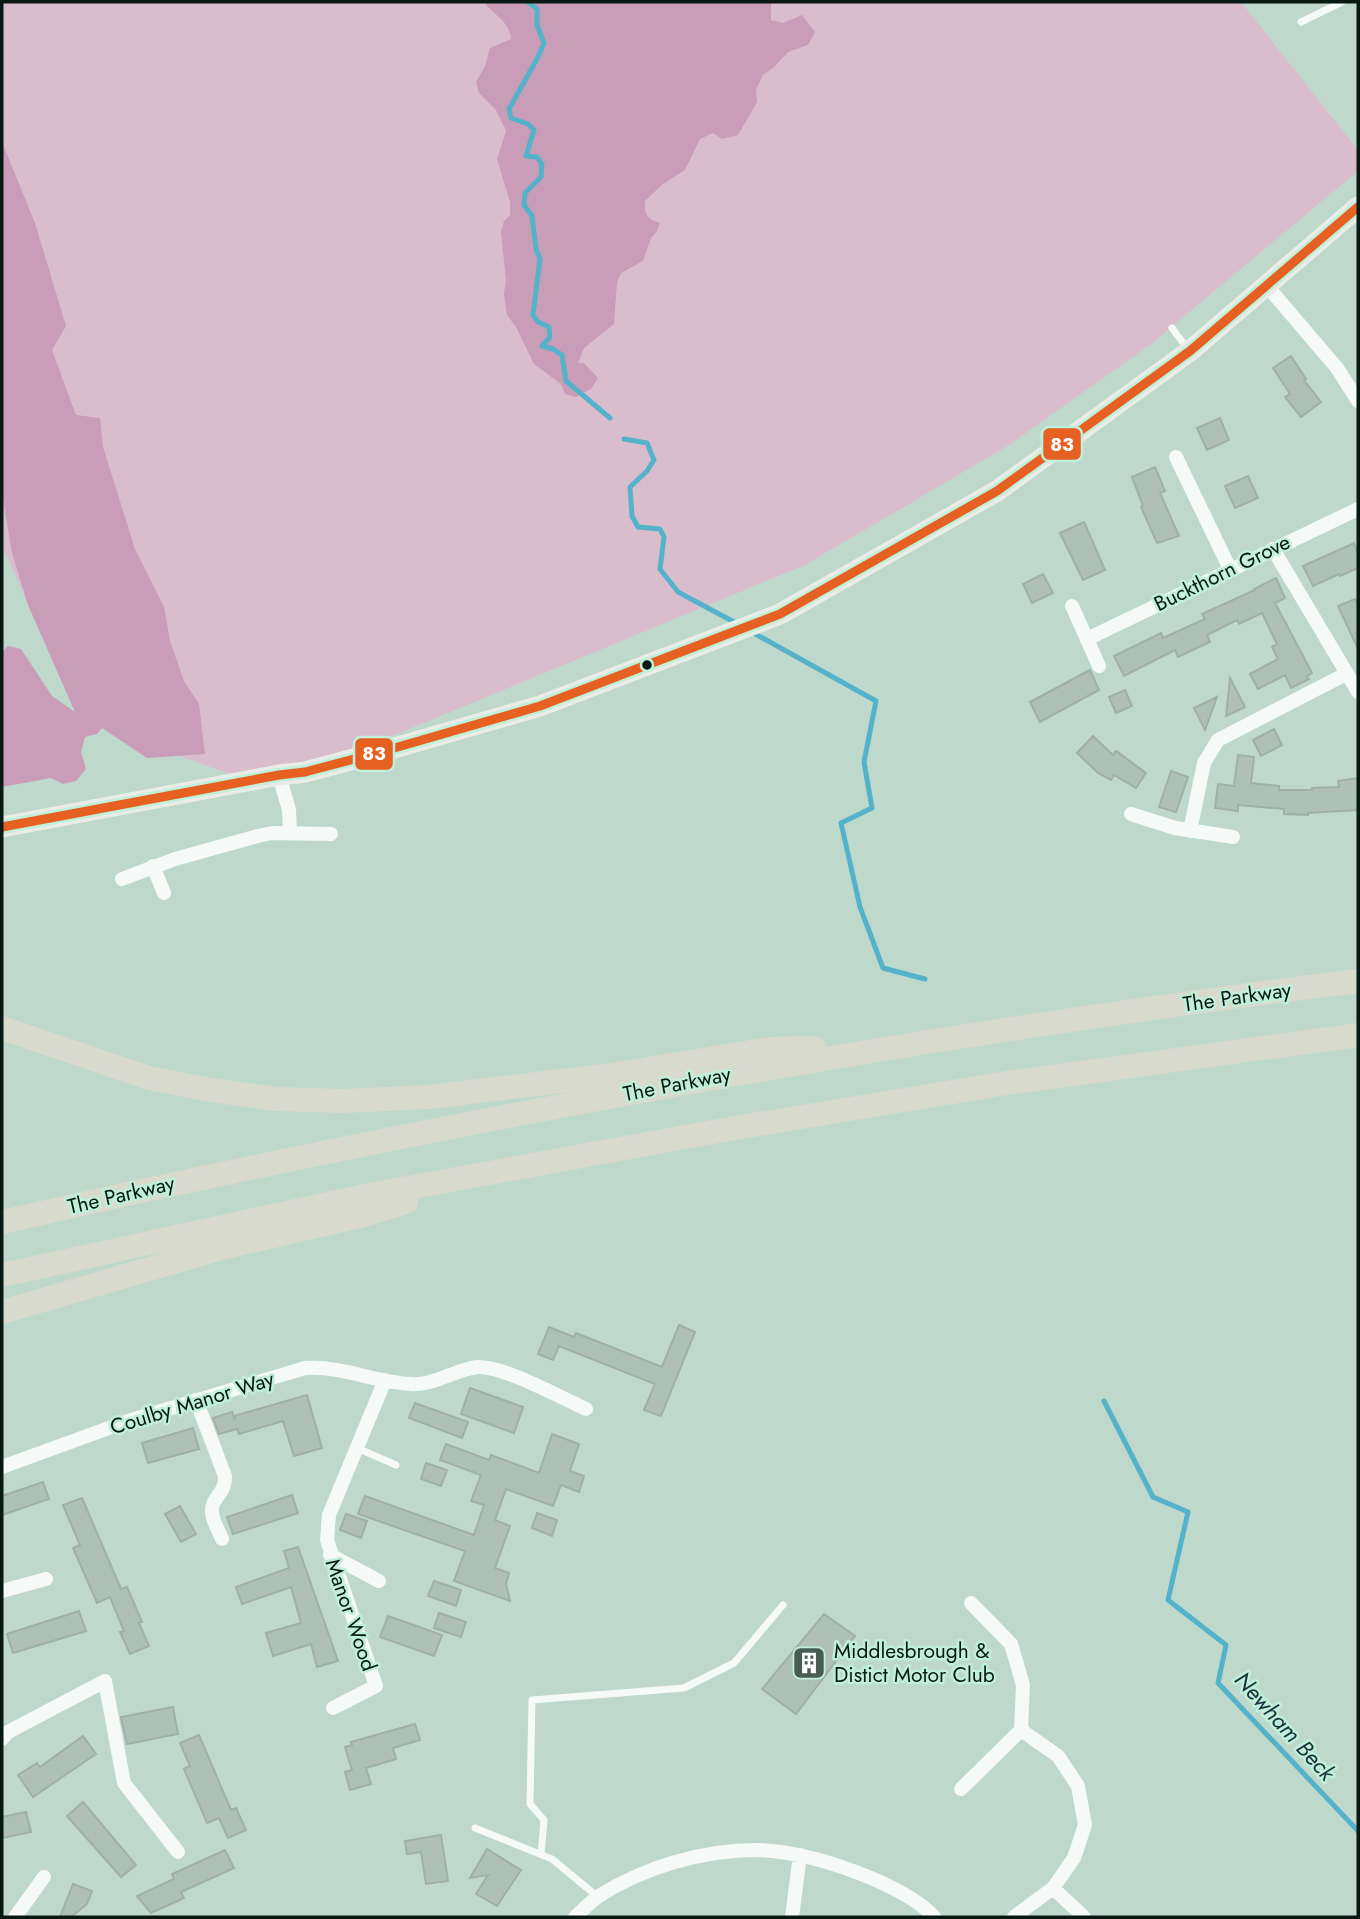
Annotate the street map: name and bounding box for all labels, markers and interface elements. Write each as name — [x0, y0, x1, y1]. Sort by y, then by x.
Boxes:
line badge: 83 — [1042, 427, 1082, 461]
text: 83 — [1050, 431, 1074, 458]
street label: Buckthorn Grove — [1149, 527, 1295, 619]
unlabelled marker — [640, 658, 654, 672]
line badge: 83 — [354, 737, 394, 771]
text: 83 — [362, 740, 386, 767]
street label: The Parkway — [1181, 974, 1294, 1019]
street label: The Parkway — [621, 1059, 734, 1109]
street label: The Parkway — [64, 1168, 178, 1222]
street label: Coulby Manor Way — [106, 1364, 278, 1442]
street label: Manor Wood — [318, 1555, 384, 1675]
place label: Middlesbrough & Distict Motor Club — [834, 1636, 995, 1690]
building icon: Middlesbrough & Distict Motor Club — [790, 1644, 828, 1682]
water label: Newham Beck — [1227, 1664, 1344, 1789]

